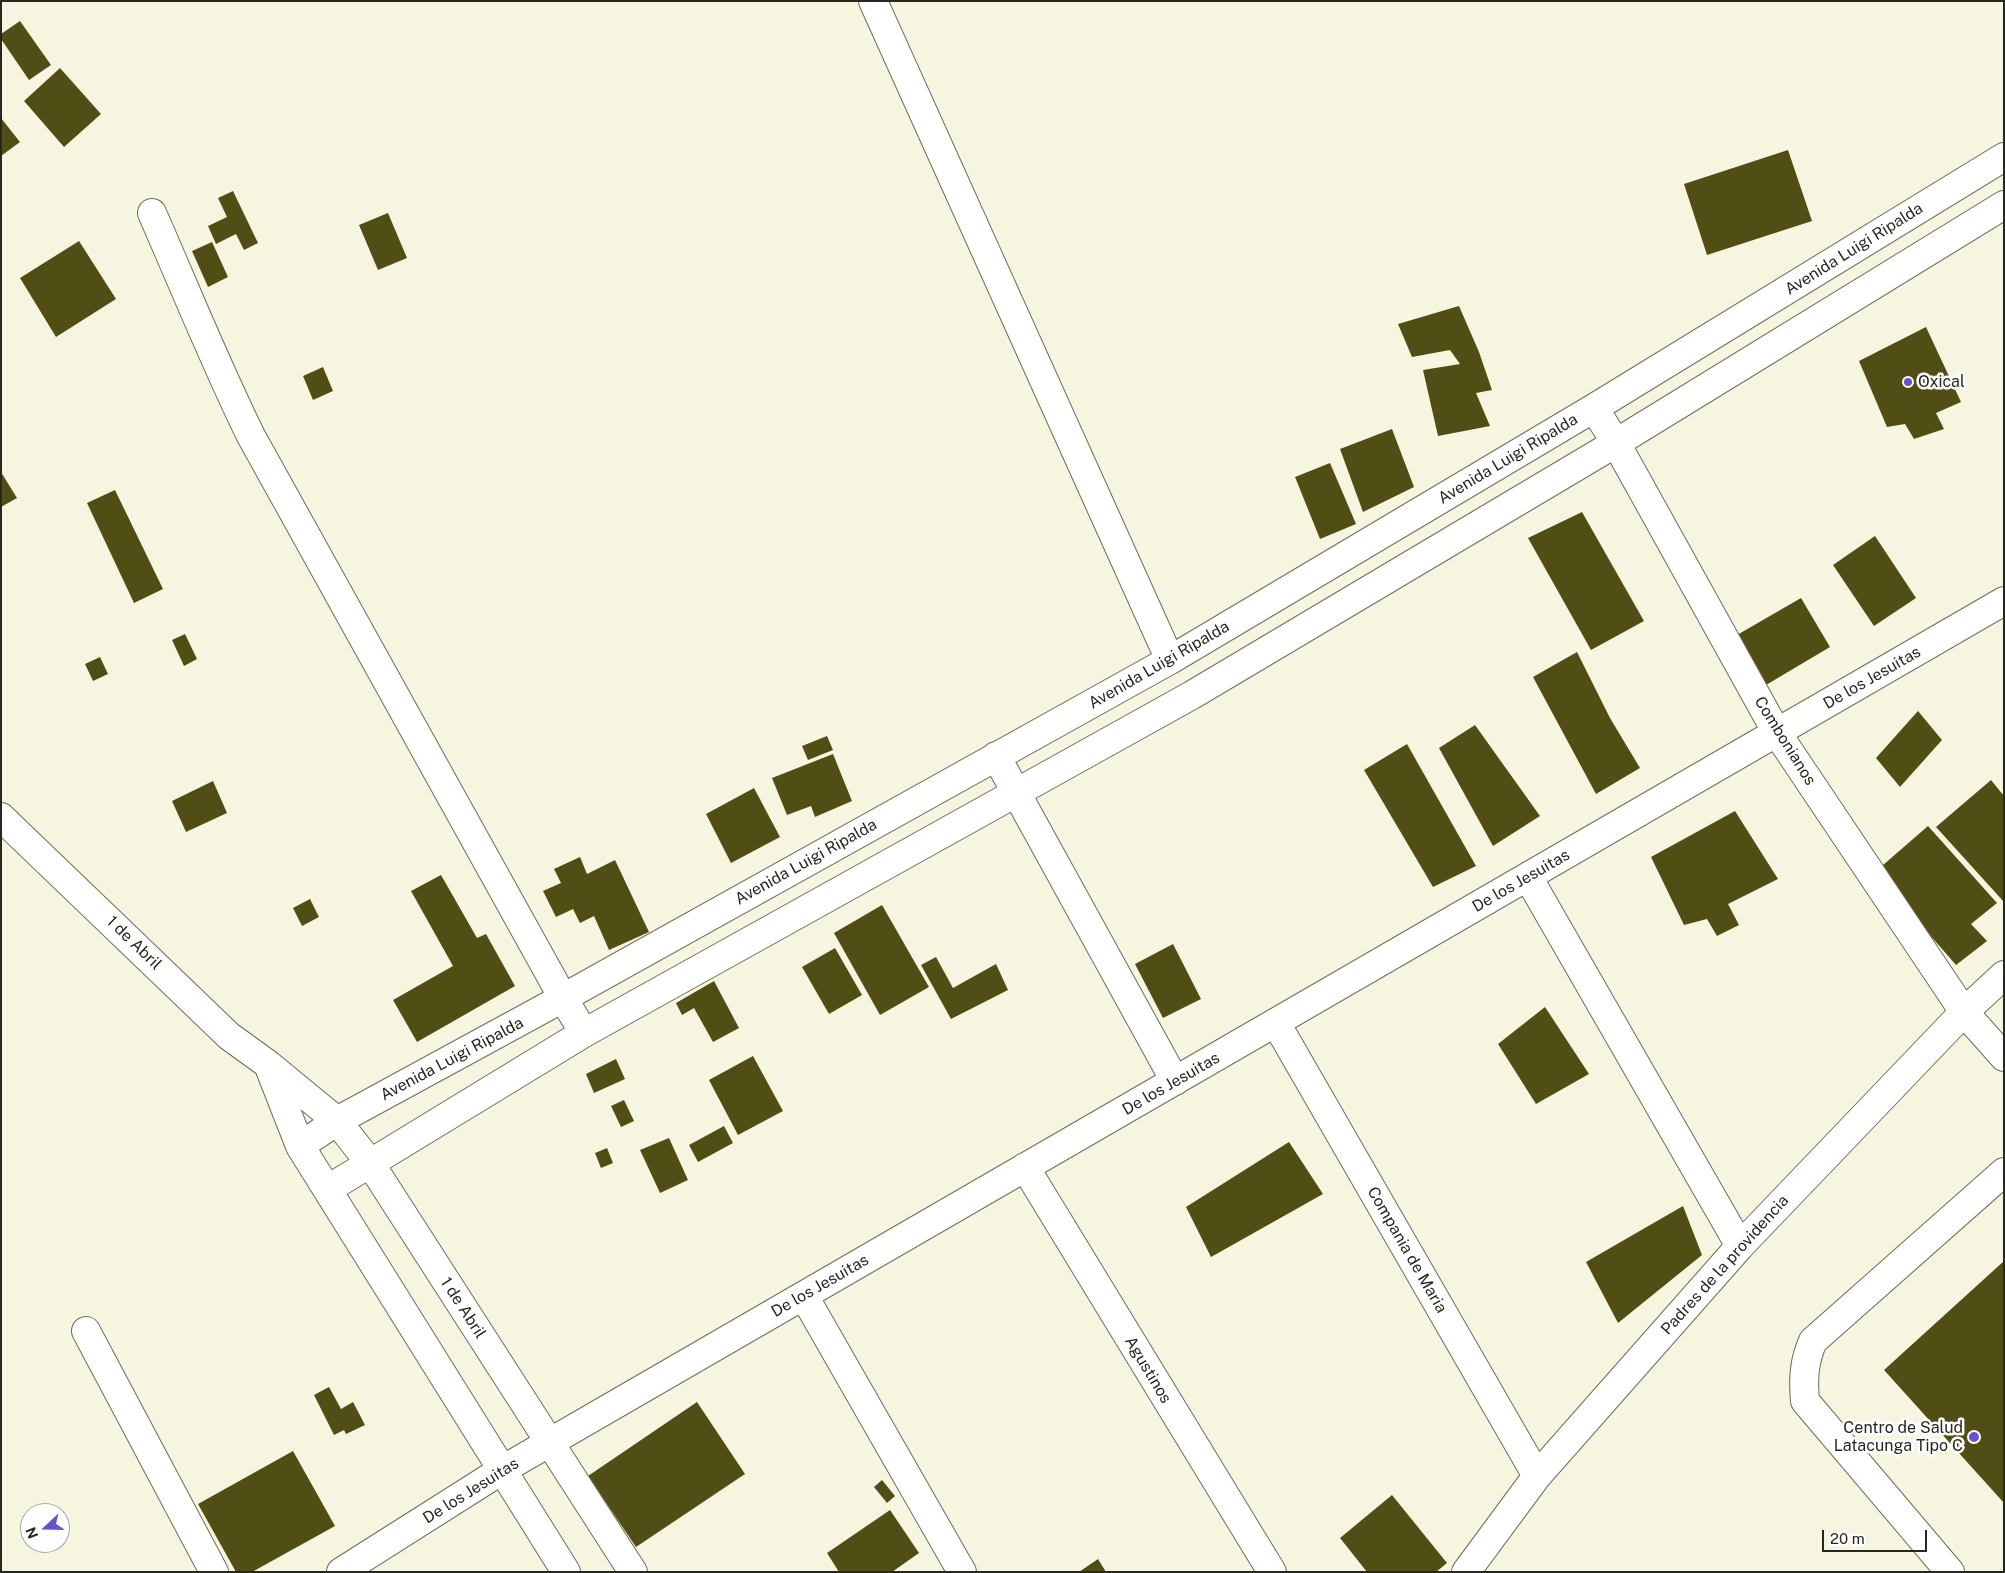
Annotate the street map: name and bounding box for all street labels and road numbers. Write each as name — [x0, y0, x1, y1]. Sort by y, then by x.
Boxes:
street label: Avenida Luigi Ripalda — [1781, 199, 1927, 299]
street label: Avenida Luigi Ripalda — [1435, 410, 1581, 508]
street label: Avenida Luigi Ripalda — [1085, 617, 1233, 713]
street label: De los Jesuitas — [1820, 642, 1924, 714]
street label: Combonianos — [1750, 693, 1820, 789]
street label: Avenida Luigi Ripalda — [732, 815, 880, 909]
street label: De los Jesuitas — [1469, 845, 1573, 917]
street label: 1 de Abril — [103, 912, 165, 974]
street label: Avenida Luigi Ripalda — [377, 1013, 527, 1105]
street label: De los Jesuitas — [1119, 1048, 1223, 1120]
street label: Compania de Maria — [1363, 1183, 1451, 1317]
street label: Padres de la providencia — [1657, 1191, 1793, 1339]
street label: De los Jesuitas — [768, 1250, 872, 1322]
street label: 1 de Abril — [436, 1274, 490, 1342]
street label: Agustinos — [1121, 1333, 1175, 1407]
street label: De los Jesuitas — [420, 1454, 522, 1528]

